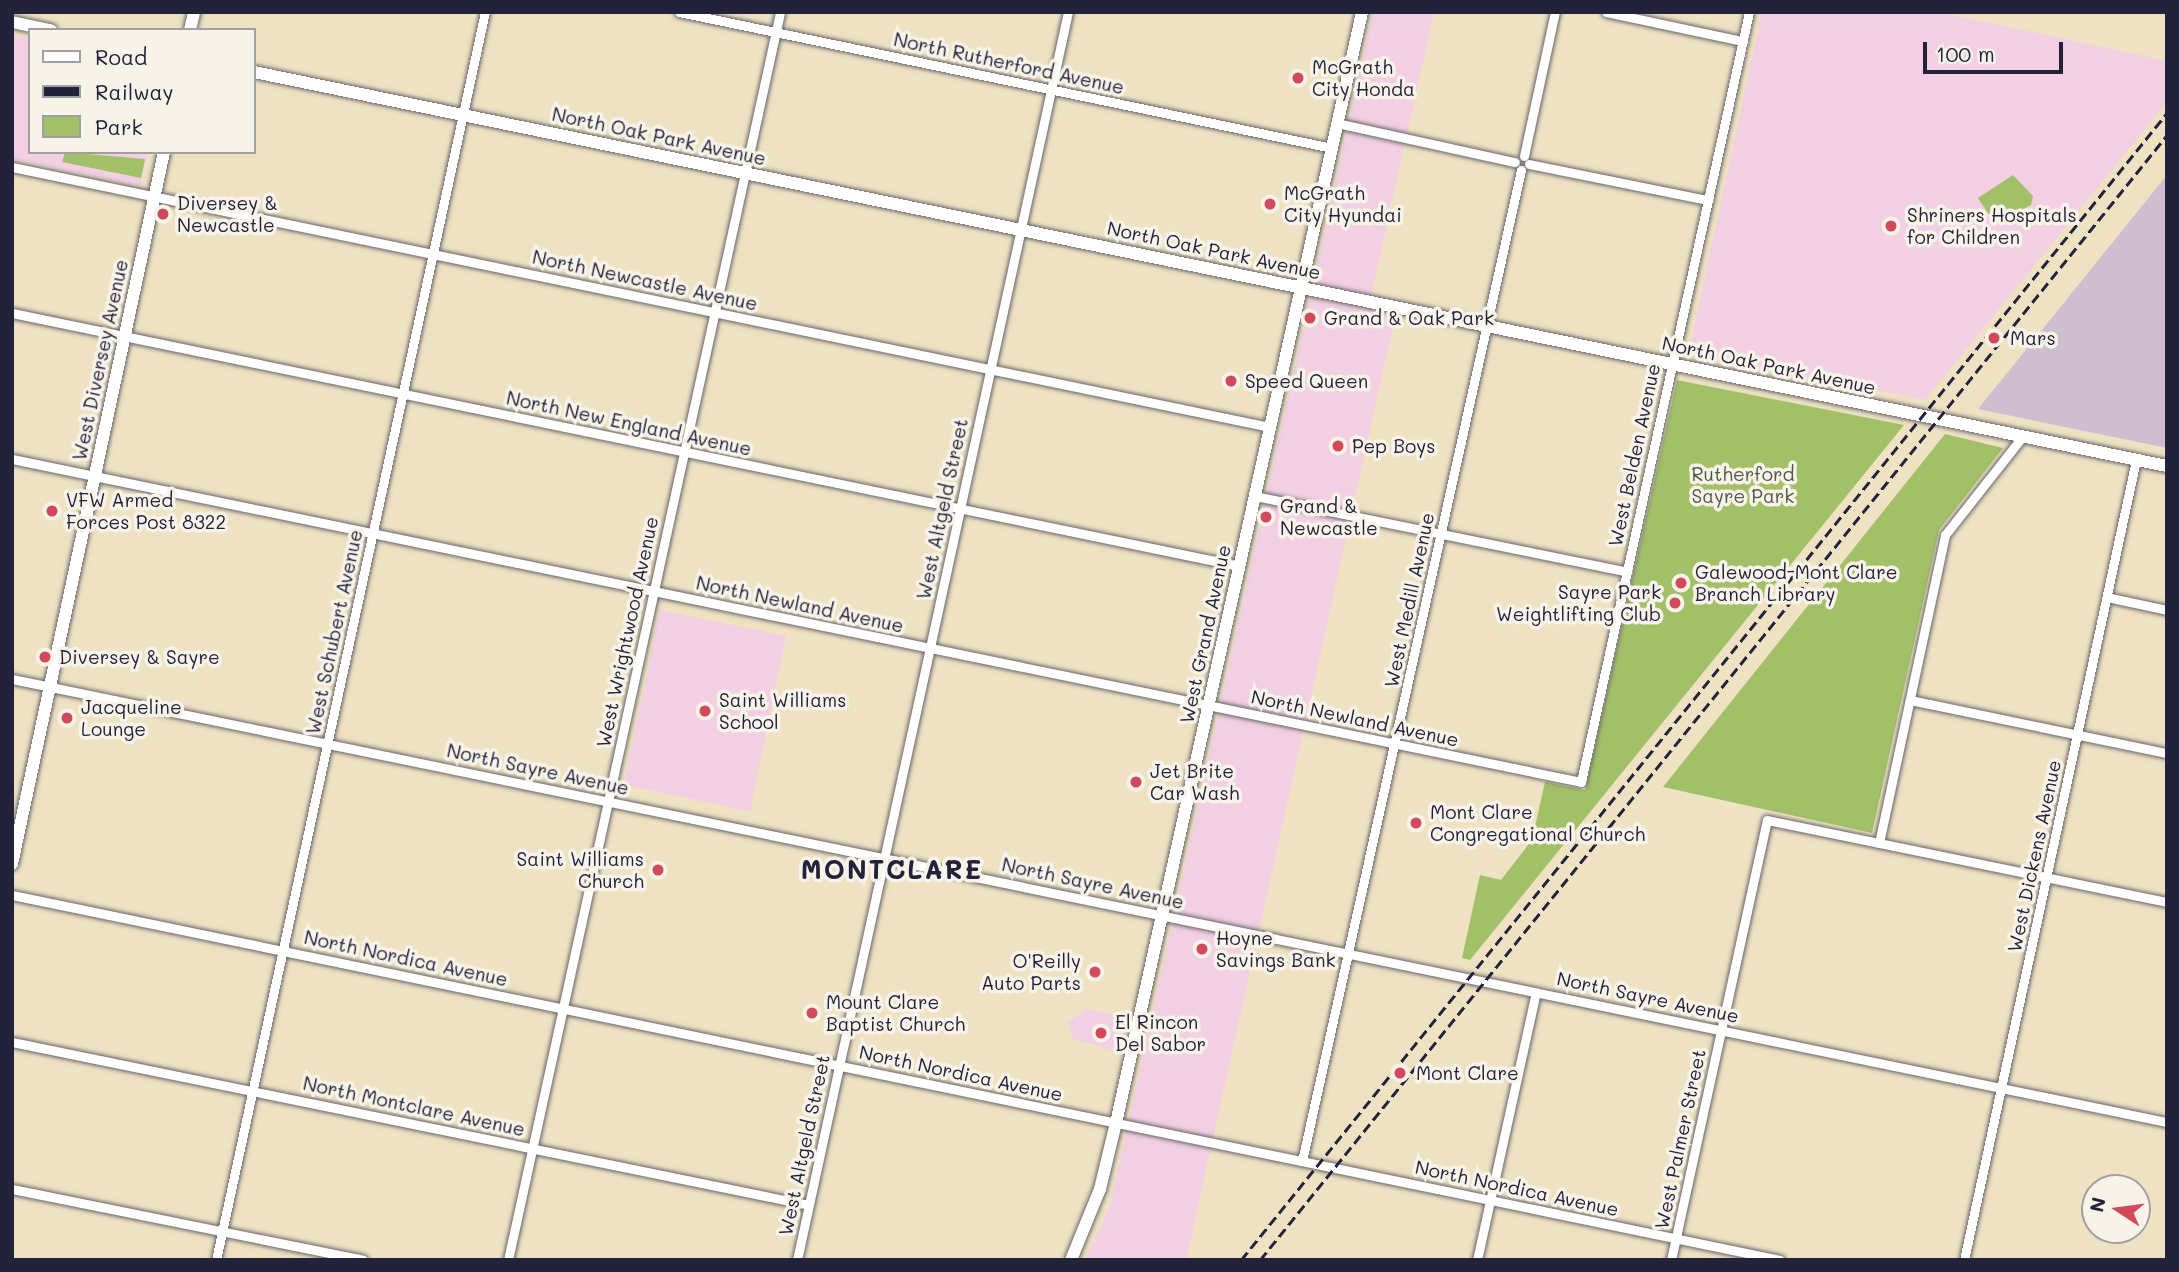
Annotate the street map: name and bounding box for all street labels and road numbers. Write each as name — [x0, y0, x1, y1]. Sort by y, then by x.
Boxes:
street label: North Rutherford Avenue — [892, 27, 1126, 99]
street label: North Oak Park Avenue — [550, 102, 768, 170]
street label: North Oak Park Avenue — [1105, 216, 1323, 284]
street label: North Newcastle Avenue — [530, 245, 760, 315]
street label: West Diversey Avenue — [68, 257, 132, 463]
street label: North Oak Park Avenue — [1660, 331, 1878, 399]
street label: West Belden Avenue — [1603, 361, 1665, 549]
street label: North New England Avenue — [504, 386, 754, 460]
street label: West Altgeld Street — [912, 416, 972, 602]
street label: West Medill Avenue — [1379, 510, 1439, 690]
street label: West Wrightwood Avenue — [591, 515, 663, 749]
street label: West Schubert Avenue — [301, 528, 367, 736]
street label: West Grand Avenue — [1175, 543, 1235, 725]
street label: North Newland Avenue — [694, 571, 906, 637]
street label: North Newland Avenue — [1249, 685, 1461, 751]
street label: North Sayre Avenue — [445, 739, 631, 799]
street label: West Dickens Avenue — [2003, 758, 2065, 954]
street label: North Sayre Avenue — [1000, 853, 1186, 913]
street label: North Nordica Avenue — [302, 925, 510, 991]
street label: North Sayre Avenue — [1555, 967, 1741, 1027]
street label: North Nordica Avenue — [857, 1040, 1065, 1106]
street label: West Palmer Street — [1650, 1047, 1710, 1231]
street label: West Altgeld Street — [774, 1052, 834, 1238]
street label: North Montclare Avenue — [301, 1071, 527, 1141]
street label: North Nordica Avenue — [1413, 1155, 1621, 1221]

